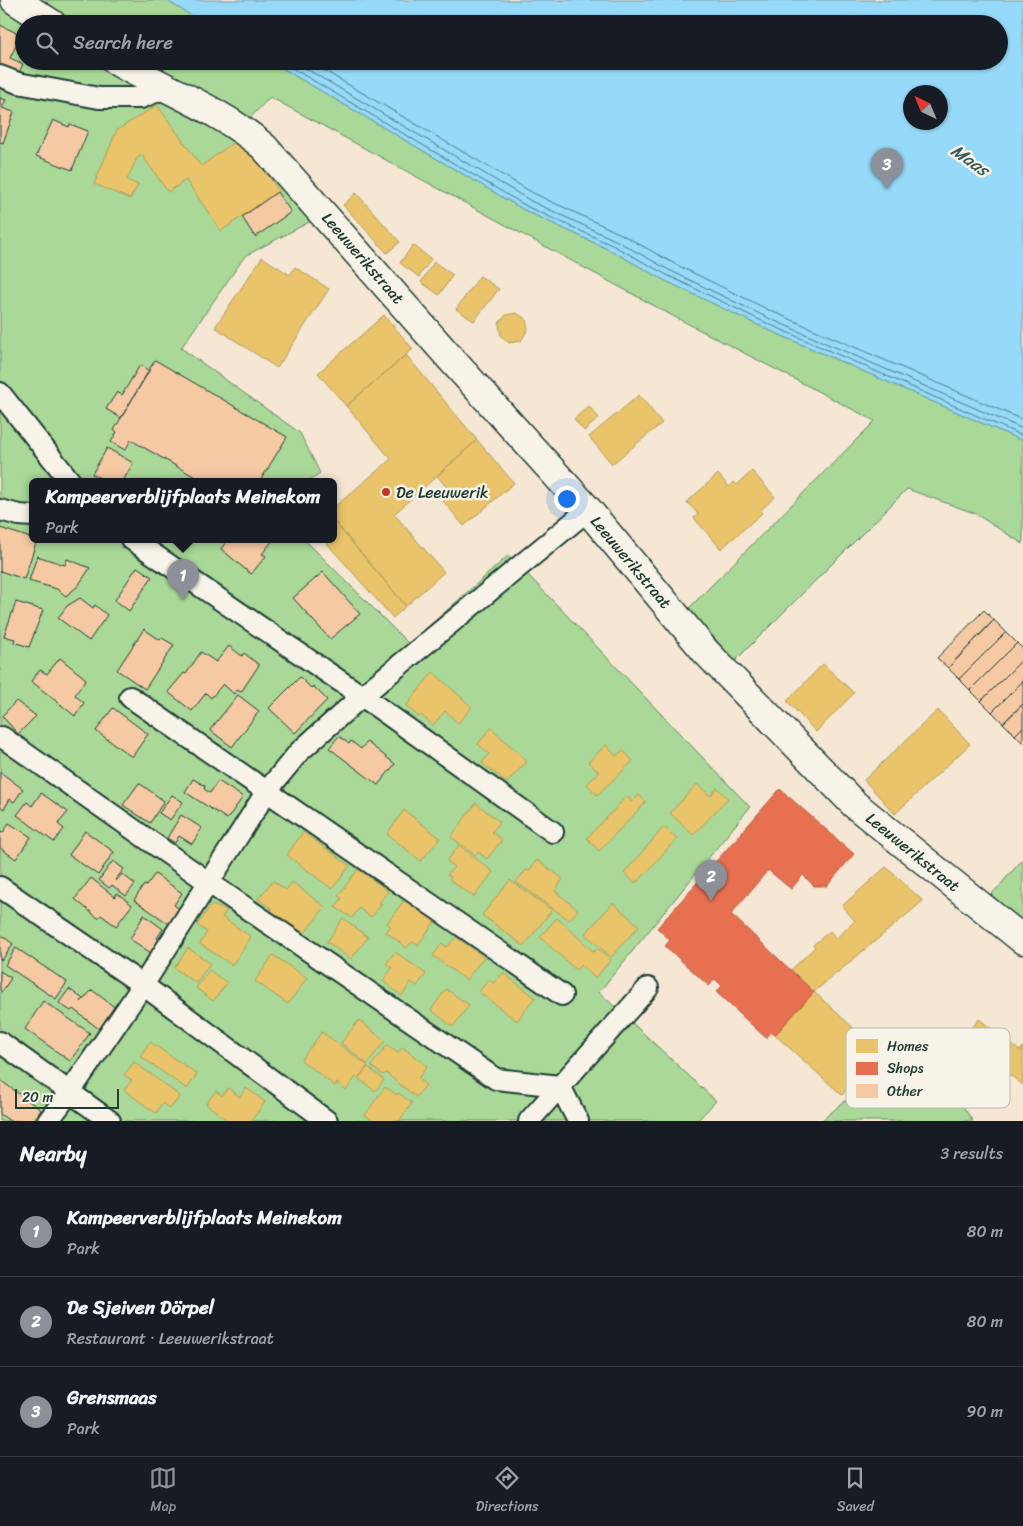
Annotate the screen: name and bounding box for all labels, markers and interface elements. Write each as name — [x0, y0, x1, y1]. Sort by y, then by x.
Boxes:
search box — [15, 15, 1008, 70]
text: Search here — [73, 26, 173, 59]
icon: search — [33, 29, 61, 57]
north arrow — [903, 85, 948, 130]
water label: Maas — [944, 135, 998, 186]
pin: 3 — [871, 148, 903, 189]
street label: Leeuwerikstraat — [314, 205, 412, 311]
popup — [29, 478, 337, 543]
place label: De Leeuwerik — [396, 478, 489, 507]
text: Kampeerverblijfplaats Meinekom — [46, 480, 320, 513]
marker: De Leeuwerik — [380, 486, 392, 498]
your location — [554, 486, 580, 512]
street label: Leeuwerikstraat — [583, 509, 679, 615]
text: Park — [46, 513, 78, 542]
pin: 1 — [167, 559, 199, 600]
street label: Leeuwerikstraat — [859, 805, 967, 900]
pin: 2 — [695, 860, 727, 901]
legend — [846, 1028, 1010, 1108]
text: Homes — [887, 1034, 929, 1059]
text: Shops — [887, 1056, 924, 1081]
text: Other — [887, 1079, 924, 1104]
text: 20 m — [22, 1085, 53, 1110]
scale bar — [15, 1086, 119, 1109]
text: Nearby — [20, 1135, 86, 1173]
text: 3 results — [940, 1139, 1003, 1168]
text: Kampeerverblijfplaats Meinekom — [67, 1201, 342, 1234]
text: 1 — [33, 1217, 39, 1246]
text: 80 m — [967, 1217, 1003, 1246]
text: Park — [67, 1234, 100, 1263]
text: De Sjeiven Dörpel — [67, 1291, 214, 1324]
text: 2 — [31, 1307, 41, 1336]
text: 80 m — [967, 1307, 1003, 1336]
text: Restaurant · Leeuwerikstraat — [67, 1324, 274, 1353]
text: Grensmaas — [67, 1381, 157, 1414]
text: 3 — [32, 1397, 40, 1426]
text: 90 m — [967, 1397, 1003, 1426]
text: Park — [67, 1414, 100, 1443]
tab: Map — [149, 1464, 177, 1519]
tab: Directions — [476, 1464, 538, 1519]
tab: Saved — [837, 1464, 874, 1519]

